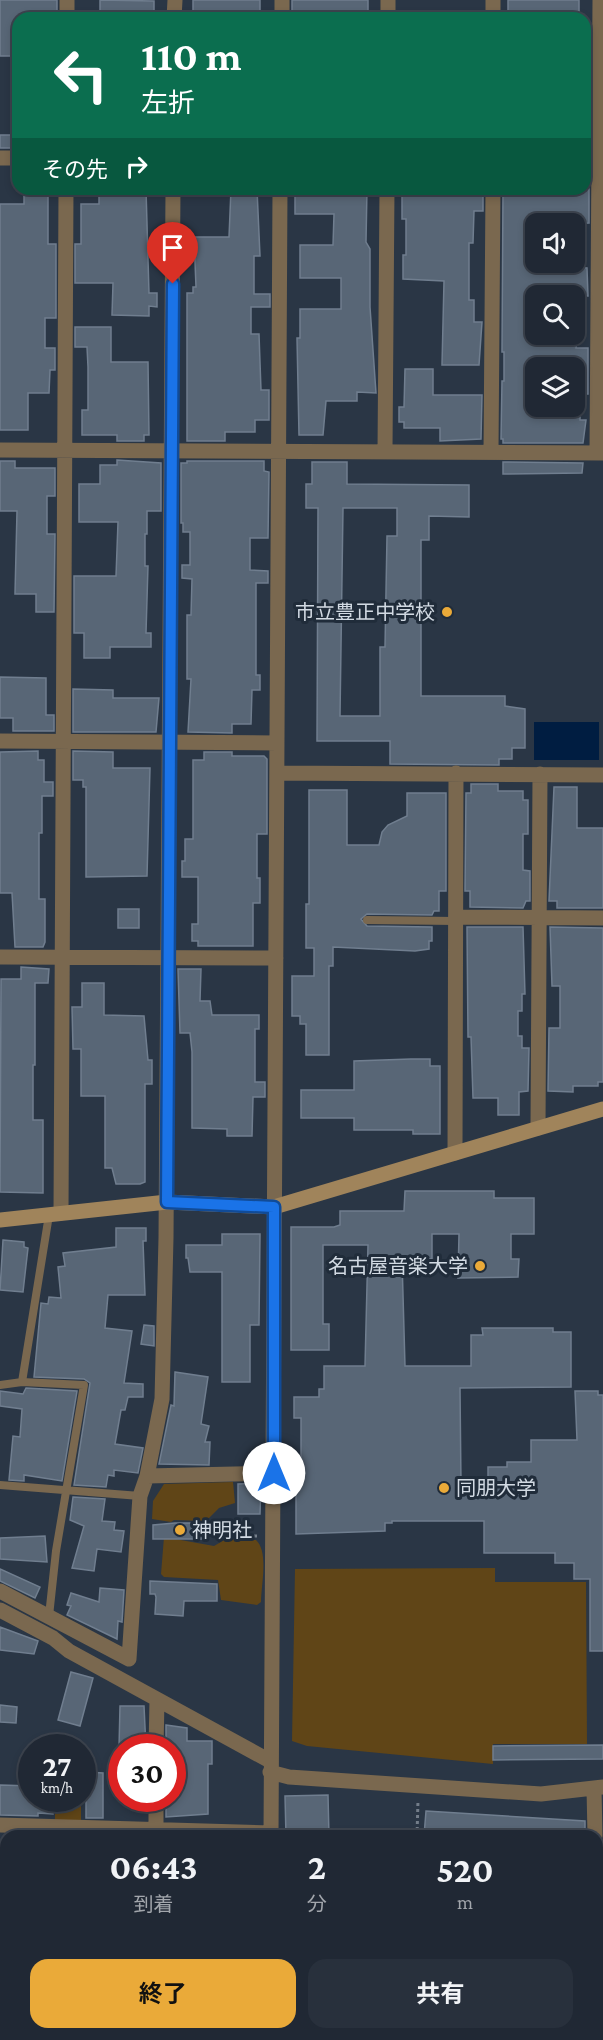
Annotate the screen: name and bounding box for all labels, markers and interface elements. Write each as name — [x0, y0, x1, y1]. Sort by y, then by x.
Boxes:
text: 110 m — [141, 32, 242, 79]
icon: left — [42, 36, 120, 114]
text: 左折 — [141, 88, 195, 118]
icon: right — [120, 150, 153, 183]
text: その先 — [42, 157, 108, 182]
map controls — [525, 213, 585, 417]
button: sound — [525, 213, 585, 273]
pin — [147, 222, 198, 284]
icon: arrive — [156, 231, 189, 264]
button: search — [525, 285, 585, 345]
button: layers — [525, 357, 585, 417]
place label: 市立豊正中学校 — [295, 601, 435, 623]
marker: 市立豊正中学校 — [440, 605, 454, 619]
place label: 名古屋音楽大学 — [328, 1255, 468, 1277]
marker: 名古屋音楽大学 — [473, 1259, 487, 1273]
position arrow — [242, 1441, 306, 1505]
place label: 同朋大学 — [456, 1477, 536, 1499]
marker: 同朋大学 — [437, 1481, 451, 1495]
place label: 神明社 — [192, 1519, 252, 1541]
marker: 神明社 — [173, 1523, 187, 1537]
speed limit sign: 30 — [108, 1734, 186, 1812]
text: 27 — [42, 1749, 72, 1782]
text: km/h — [41, 1780, 73, 1796]
text: 06:43 — [109, 1847, 198, 1887]
text: 2 — [308, 1847, 326, 1887]
text: 520 — [436, 1850, 494, 1890]
text: m — [457, 1891, 473, 1913]
text: 到着 — [133, 1893, 173, 1915]
text: 分 — [307, 1893, 327, 1915]
button: 終了 — [30, 1959, 296, 2028]
button: 共有 — [308, 1959, 573, 2028]

